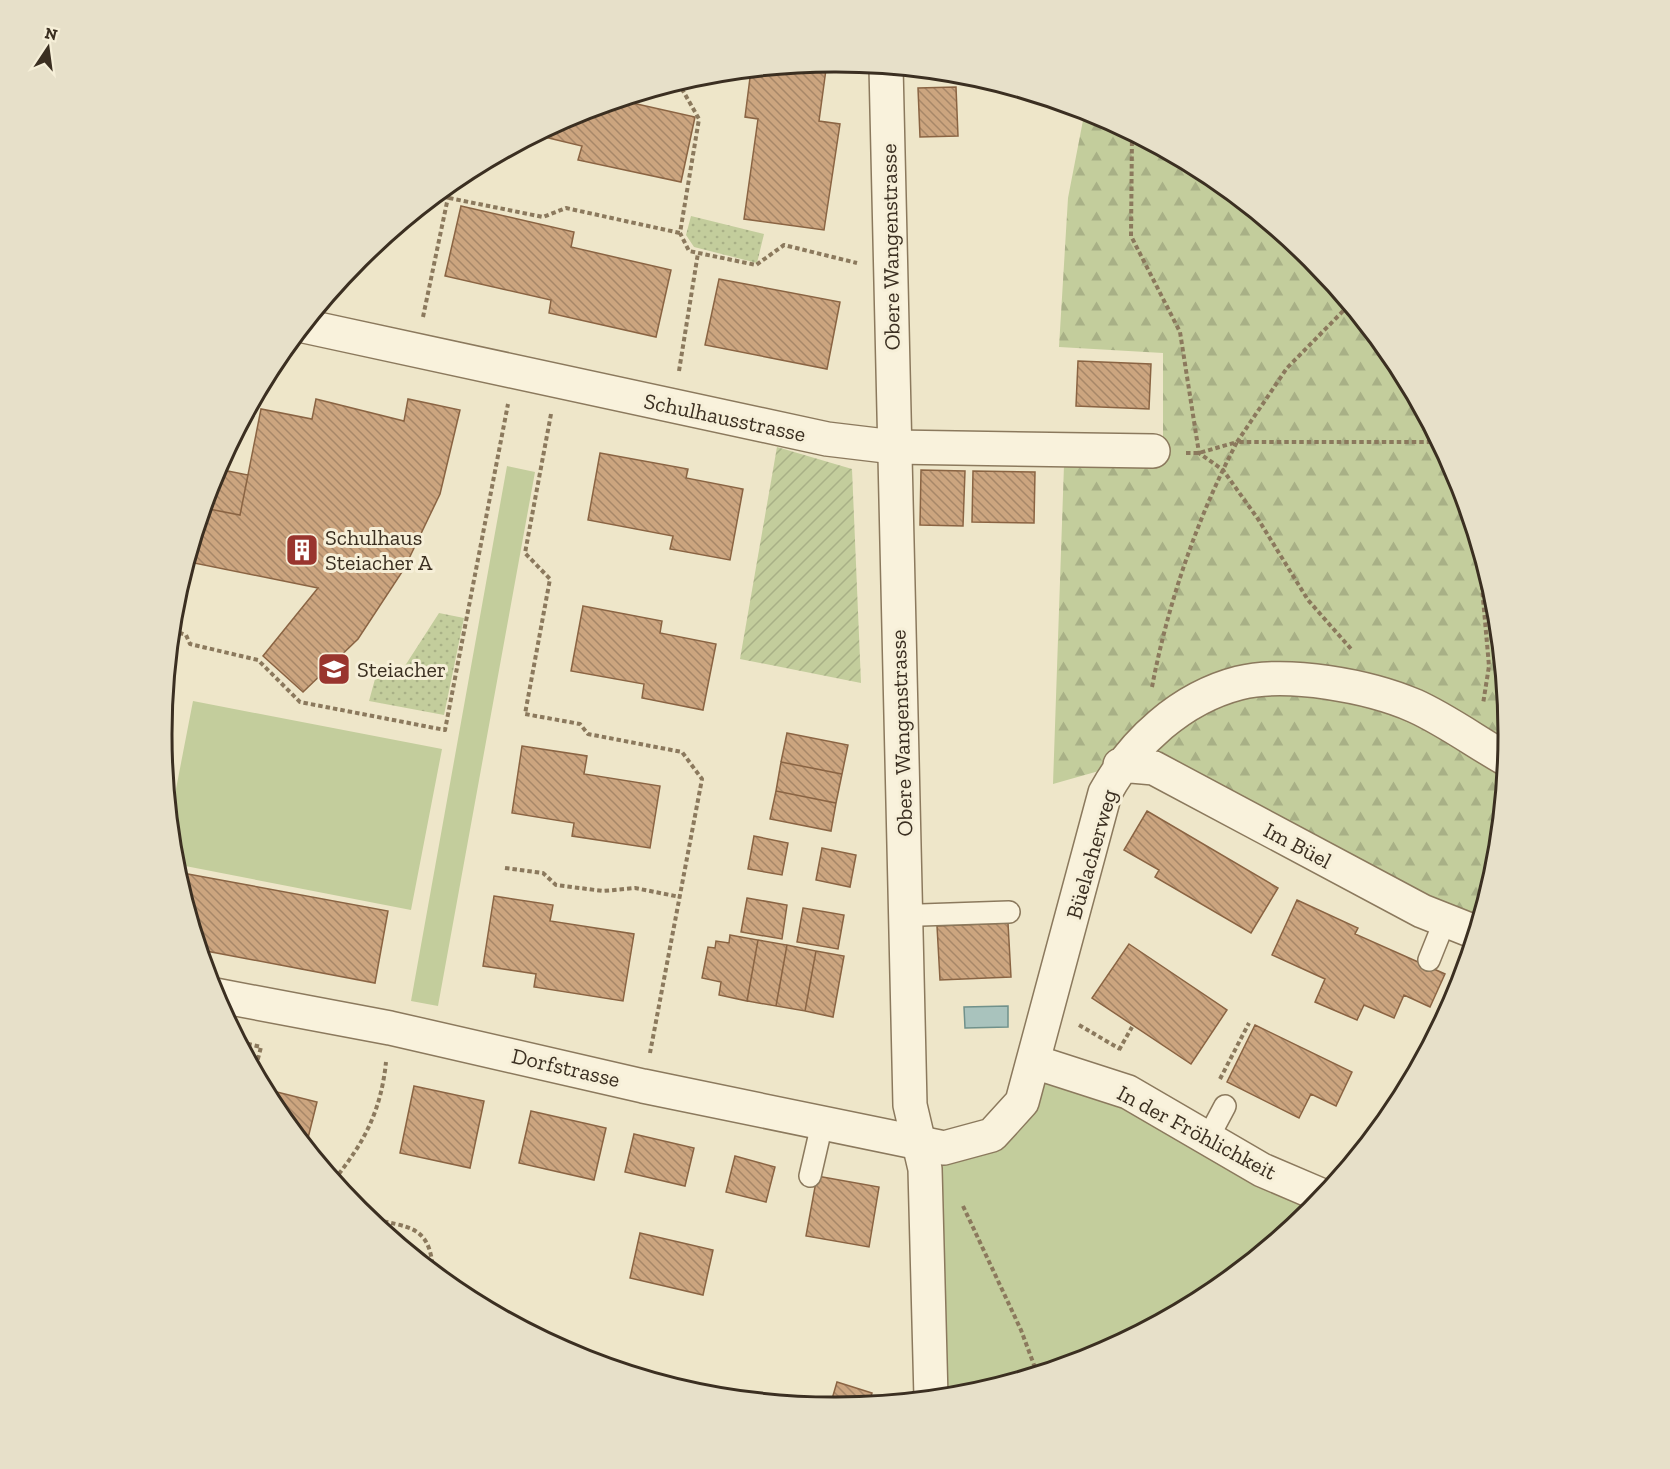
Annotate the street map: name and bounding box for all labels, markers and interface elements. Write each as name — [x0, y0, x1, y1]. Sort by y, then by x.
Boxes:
north arrow — [18, 18, 78, 78]
text: N — [43, 23, 59, 44]
street label: Obere Wangenstrasse — [875, 143, 906, 351]
street label: Schulhausstrasse — [642, 387, 808, 448]
place label: Schulhaus Steiacher A — [325, 524, 433, 576]
building icon: Schulhaus Steiacher A — [284, 532, 320, 568]
street label: Obere Wangenstrasse — [884, 629, 919, 837]
school or university icon: Steiacher — [316, 651, 352, 687]
place label: Steiacher — [357, 656, 446, 683]
street label: Büelacherweg — [1060, 786, 1123, 922]
street label: Im Büel — [1259, 816, 1336, 875]
street label: Dorfstrasse — [509, 1042, 623, 1093]
street label: In der Fröhlichkeit — [1113, 1079, 1282, 1186]

